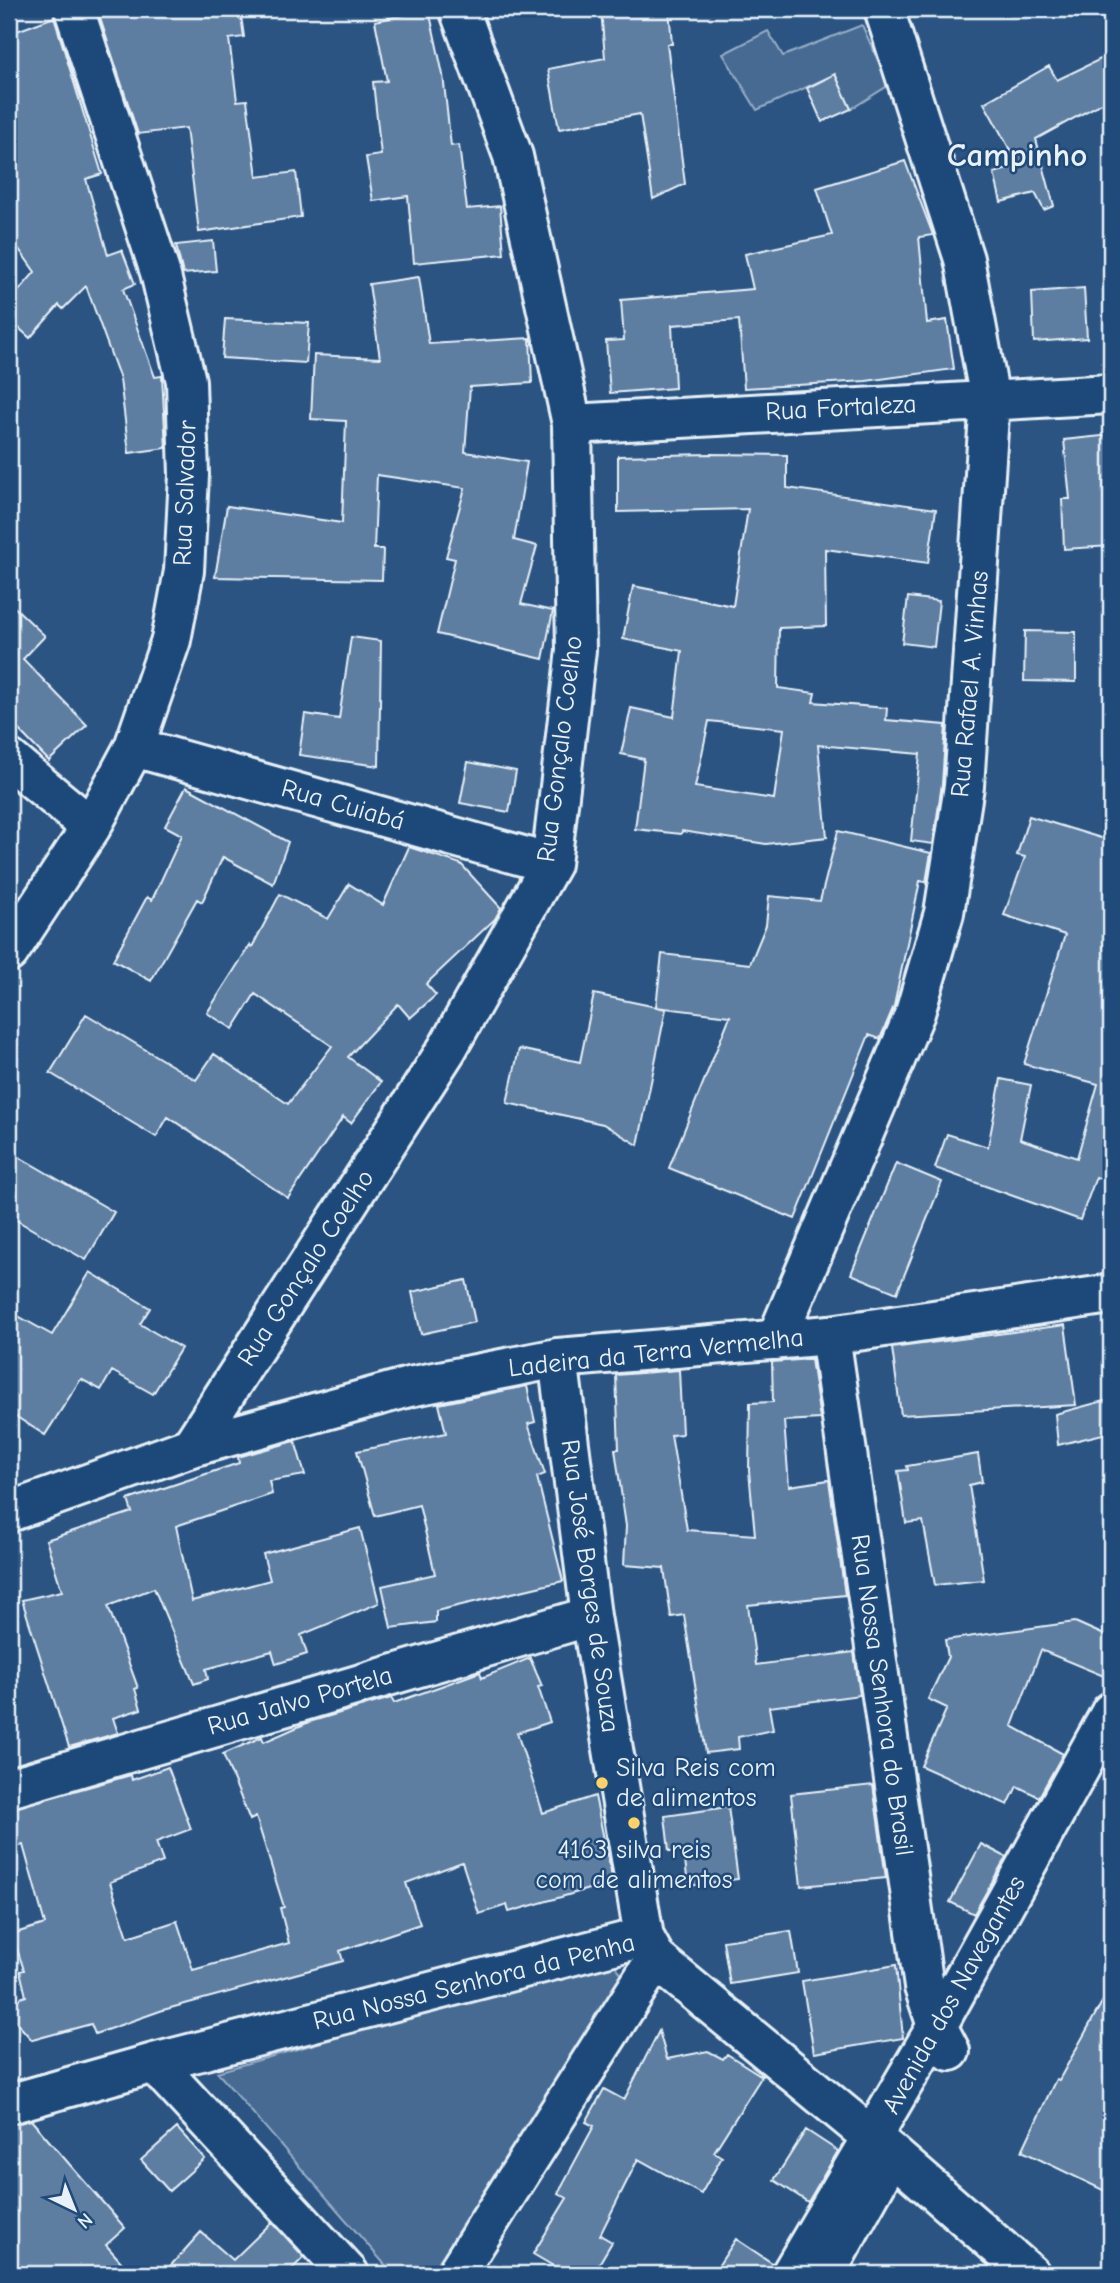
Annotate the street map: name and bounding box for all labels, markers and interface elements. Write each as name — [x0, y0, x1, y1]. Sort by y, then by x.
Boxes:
district label: Campinho — [947, 136, 1087, 174]
street label: Rua Fortaleza — [765, 389, 917, 427]
street label: Rua Salvador — [167, 419, 203, 566]
street label: Rua Rafael A. Vinhas — [945, 570, 995, 798]
street label: Rua Gonçalo Coelho — [531, 634, 589, 864]
street label: Rua Cuiabá — [278, 773, 408, 837]
street label: Rua Gonçalo Coelho — [231, 1164, 381, 1372]
street label: Ladeira da Terra Vermelha — [507, 1323, 805, 1383]
street label: Rua José Borges de Souza — [555, 1438, 625, 1734]
street label: Rua Nossa Senhora do Brasil — [845, 1532, 919, 1858]
street label: Rua Jalvo Portela — [204, 1660, 396, 1742]
place label: Silva Reis com de alimentos — [616, 1753, 776, 1813]
marker: Silva Reis com de alimentos — [594, 1775, 610, 1791]
marker: 4163 silva reis com de alimentos — [626, 1815, 642, 1831]
place label: 4163 silva reis com de alimentos — [536, 1835, 732, 1895]
street label: Avenida dos Navegantes — [876, 1871, 1032, 2119]
street label: Rua Nossa Senhora da Penha — [310, 1927, 638, 2037]
north arrow — [38, 2174, 108, 2244]
text: N — [73, 2208, 97, 2233]

